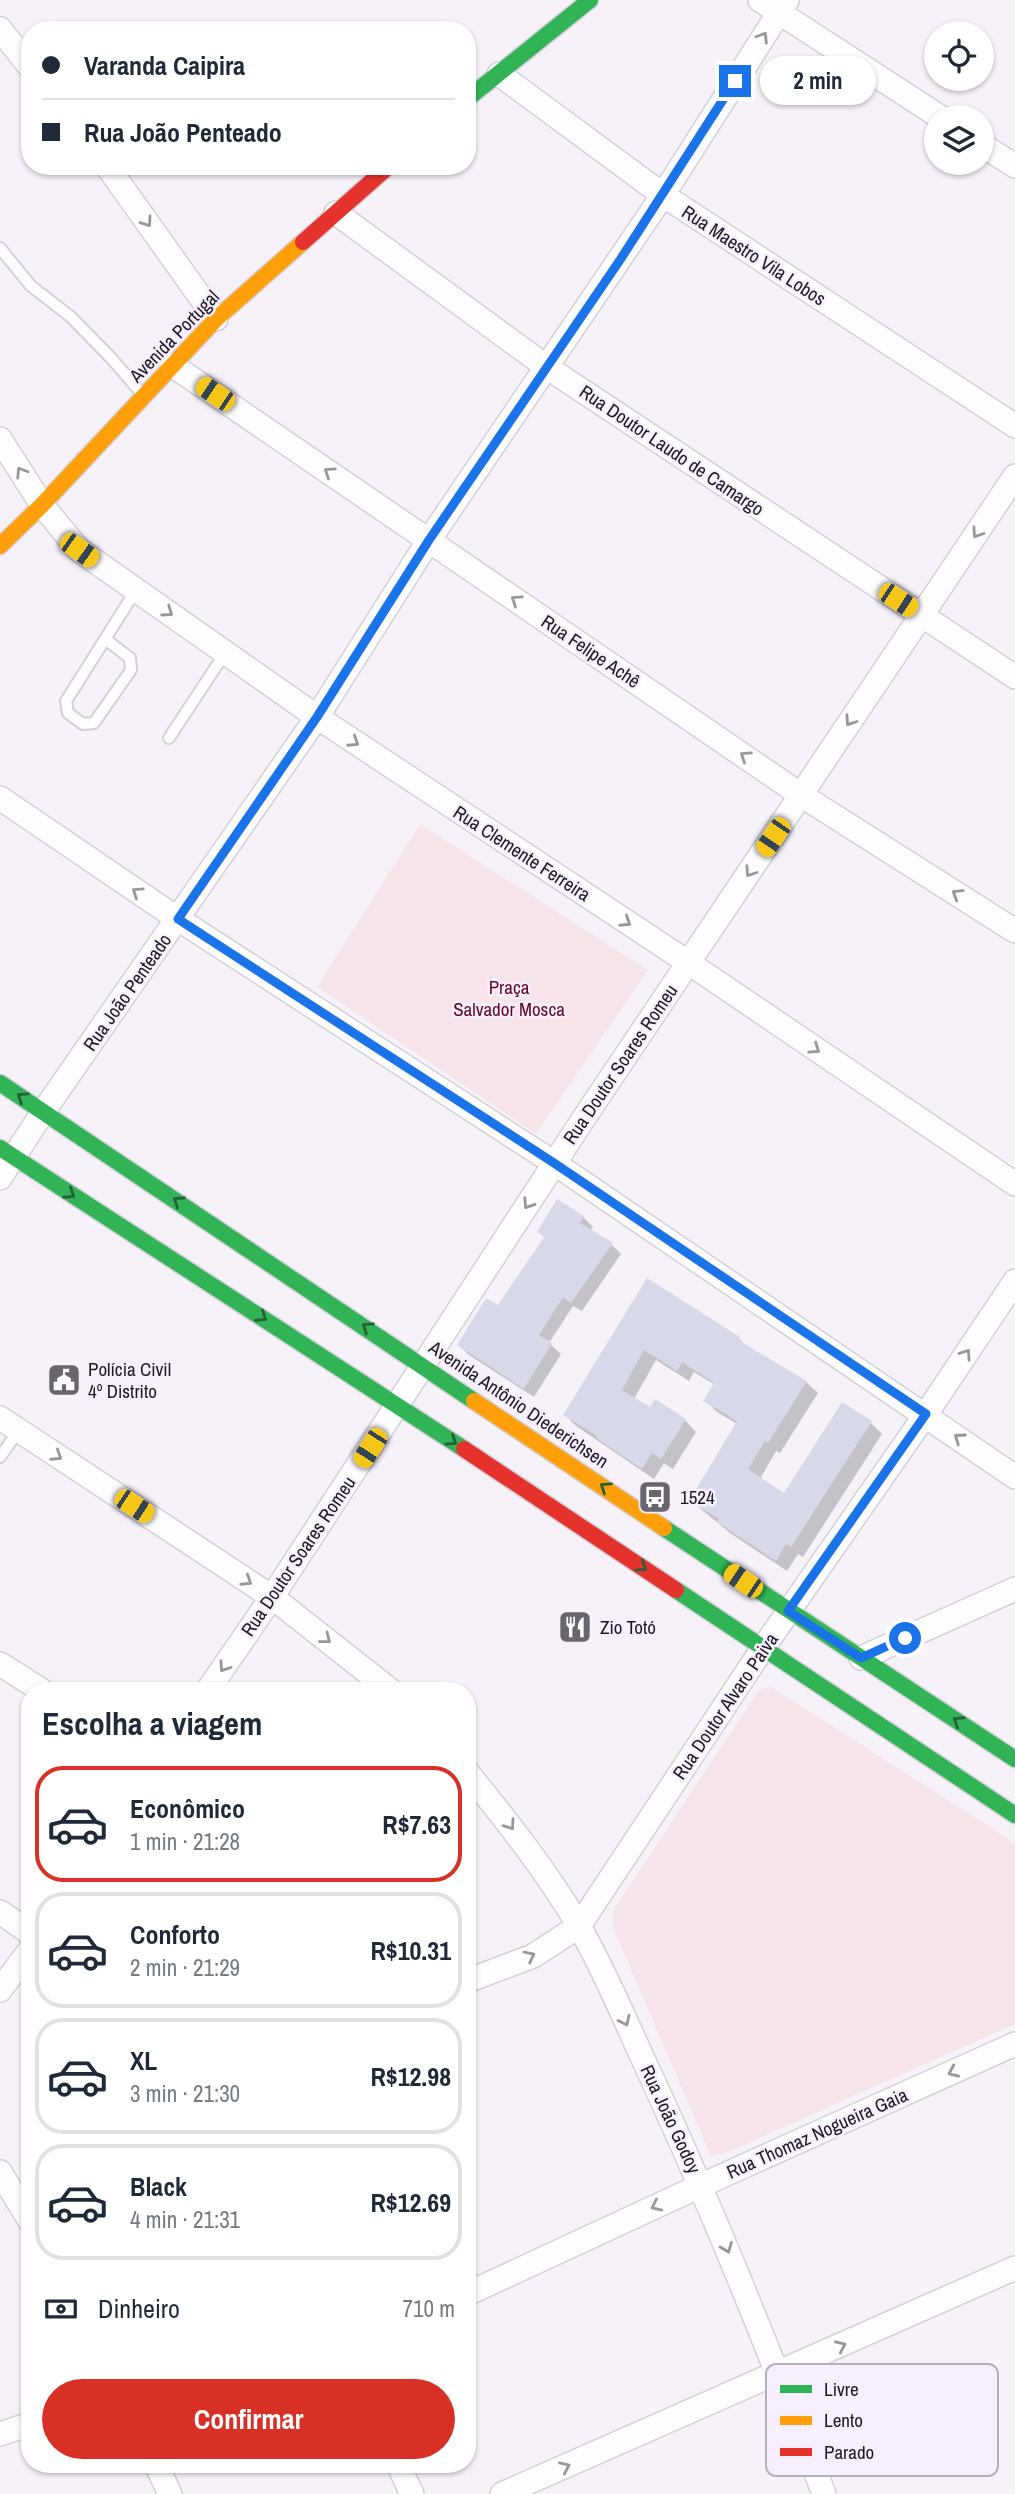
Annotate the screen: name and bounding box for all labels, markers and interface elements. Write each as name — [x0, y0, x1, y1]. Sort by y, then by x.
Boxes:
map controls — [924, 21, 994, 175]
button: locate — [924, 21, 994, 91]
one-way arrow — [754, 32, 767, 45]
text: Varanda Caipira — [84, 48, 245, 83]
callout: 2 min — [760, 56, 875, 106]
route end — [719, 65, 751, 97]
text: 2 min — [793, 65, 843, 96]
button: layers — [924, 105, 994, 175]
text: Rua João Penteado — [84, 115, 282, 150]
street label: Rua Maestro Vila Lobos — [677, 199, 831, 311]
one-way arrow — [139, 214, 151, 227]
street label: Avenida Portugal — [123, 284, 225, 389]
car — [192, 374, 239, 414]
street label: Rua Doutor Laudo de Camargo — [575, 378, 769, 522]
one-way arrow — [16, 467, 29, 480]
one-way arrow — [323, 467, 336, 480]
one-way arrow — [972, 525, 985, 538]
car — [56, 529, 103, 571]
car — [875, 580, 922, 620]
one-way arrow — [511, 596, 524, 608]
one-way arrow — [160, 604, 173, 617]
street label: Rua Felipe Achê — [536, 608, 646, 694]
one-way arrow — [845, 714, 858, 727]
one-way arrow — [347, 734, 360, 747]
one-way arrow — [740, 752, 753, 764]
street label: Rua Clemente Ferreira — [448, 799, 596, 907]
car — [753, 814, 794, 860]
one-way arrow — [745, 864, 758, 877]
one-way arrow — [132, 887, 145, 900]
one-way arrow — [952, 890, 965, 903]
one-way arrow — [618, 913, 631, 926]
street label: Rua João Penteado — [77, 928, 177, 1056]
park label: Praça Salvador Mosca — [453, 974, 565, 1022]
street label: Rua Doutor Soares Romeu — [557, 979, 683, 1149]
one-way arrow — [807, 1040, 820, 1053]
one-way arrow — [16, 1092, 29, 1105]
one-way arrow — [63, 1185, 76, 1198]
one-way arrow — [172, 1196, 185, 1209]
one-way arrow — [523, 1196, 536, 1209]
one-way arrow — [254, 1309, 267, 1322]
one-way arrow — [362, 1323, 375, 1335]
street label: Avenida Antônio Diederichsen — [423, 1334, 614, 1474]
one-way arrow — [958, 1348, 971, 1361]
place label: Polícia Civil 4º Distrito — [88, 1356, 171, 1404]
public building icon: Polícia Civil 4º Distrito — [45, 1361, 83, 1399]
car — [350, 1425, 391, 1471]
one-way arrow — [444, 1433, 457, 1445]
one-way arrow — [954, 1434, 967, 1446]
one-way arrow — [49, 1447, 62, 1460]
street label: Rua Doutor Soares Romeu — [235, 1471, 361, 1641]
bus stop icon: 1524 — [636, 1478, 674, 1516]
one-way arrow — [600, 1483, 613, 1496]
place label: 1524 — [680, 1484, 715, 1510]
car — [111, 1486, 158, 1526]
one-way arrow — [634, 1559, 647, 1572]
car — [720, 1561, 767, 1601]
one-way arrow — [239, 1573, 252, 1585]
restaurant icon: Zio Totó — [556, 1608, 594, 1646]
place label: Zio Totó — [600, 1614, 656, 1640]
route start — [889, 1622, 921, 1654]
street label: Rua Doutor Alvaro Paiva — [666, 1627, 784, 1784]
one-way arrow — [318, 1631, 330, 1644]
one-way arrow — [220, 1659, 232, 1672]
text: Escolha a viagem — [42, 1702, 262, 1745]
one-way arrow — [953, 1717, 966, 1729]
text: Econômico — [130, 1791, 245, 1826]
icon: car — [46, 1793, 109, 1856]
text: R$7.63 — [382, 1807, 451, 1842]
one-way arrow — [502, 1817, 514, 1830]
text: 1 min · 21:28 — [130, 1826, 240, 1857]
text: Conforto — [130, 1917, 220, 1952]
icon: car — [46, 1919, 109, 1982]
text: R$10.31 — [370, 1933, 451, 1968]
one-way arrow — [523, 1950, 536, 1964]
text: 2 min · 21:29 — [130, 1952, 240, 1983]
one-way arrow — [617, 2014, 631, 2026]
text: XL — [130, 2043, 157, 2078]
icon: car — [46, 2045, 109, 2108]
text: R$12.98 — [370, 2059, 451, 2094]
street label: Rua João Godoy — [635, 2061, 708, 2178]
one-way arrow — [948, 2064, 960, 2078]
text: 3 min · 21:30 — [130, 2078, 240, 2109]
street label: Rua Thomaz Nogueira Gaia — [722, 2081, 912, 2185]
text: Black — [130, 2169, 187, 2204]
icon: car — [46, 2171, 109, 2234]
text: R$12.69 — [370, 2185, 451, 2220]
one-way arrow — [651, 2198, 663, 2212]
text: 4 min · 21:31 — [130, 2204, 240, 2235]
one-way arrow — [719, 2241, 733, 2253]
icon: cash — [42, 2290, 80, 2328]
text: Dinheiro — [98, 2291, 180, 2326]
text: 710 m — [403, 2293, 455, 2324]
one-way arrow — [834, 2340, 846, 2354]
legend — [766, 2364, 998, 2476]
text: Livre — [824, 2376, 859, 2402]
button: Confirmar — [42, 2379, 455, 2459]
text: Lento — [824, 2407, 863, 2433]
text: Parado — [824, 2439, 874, 2465]
one-way arrow — [557, 2461, 570, 2475]

